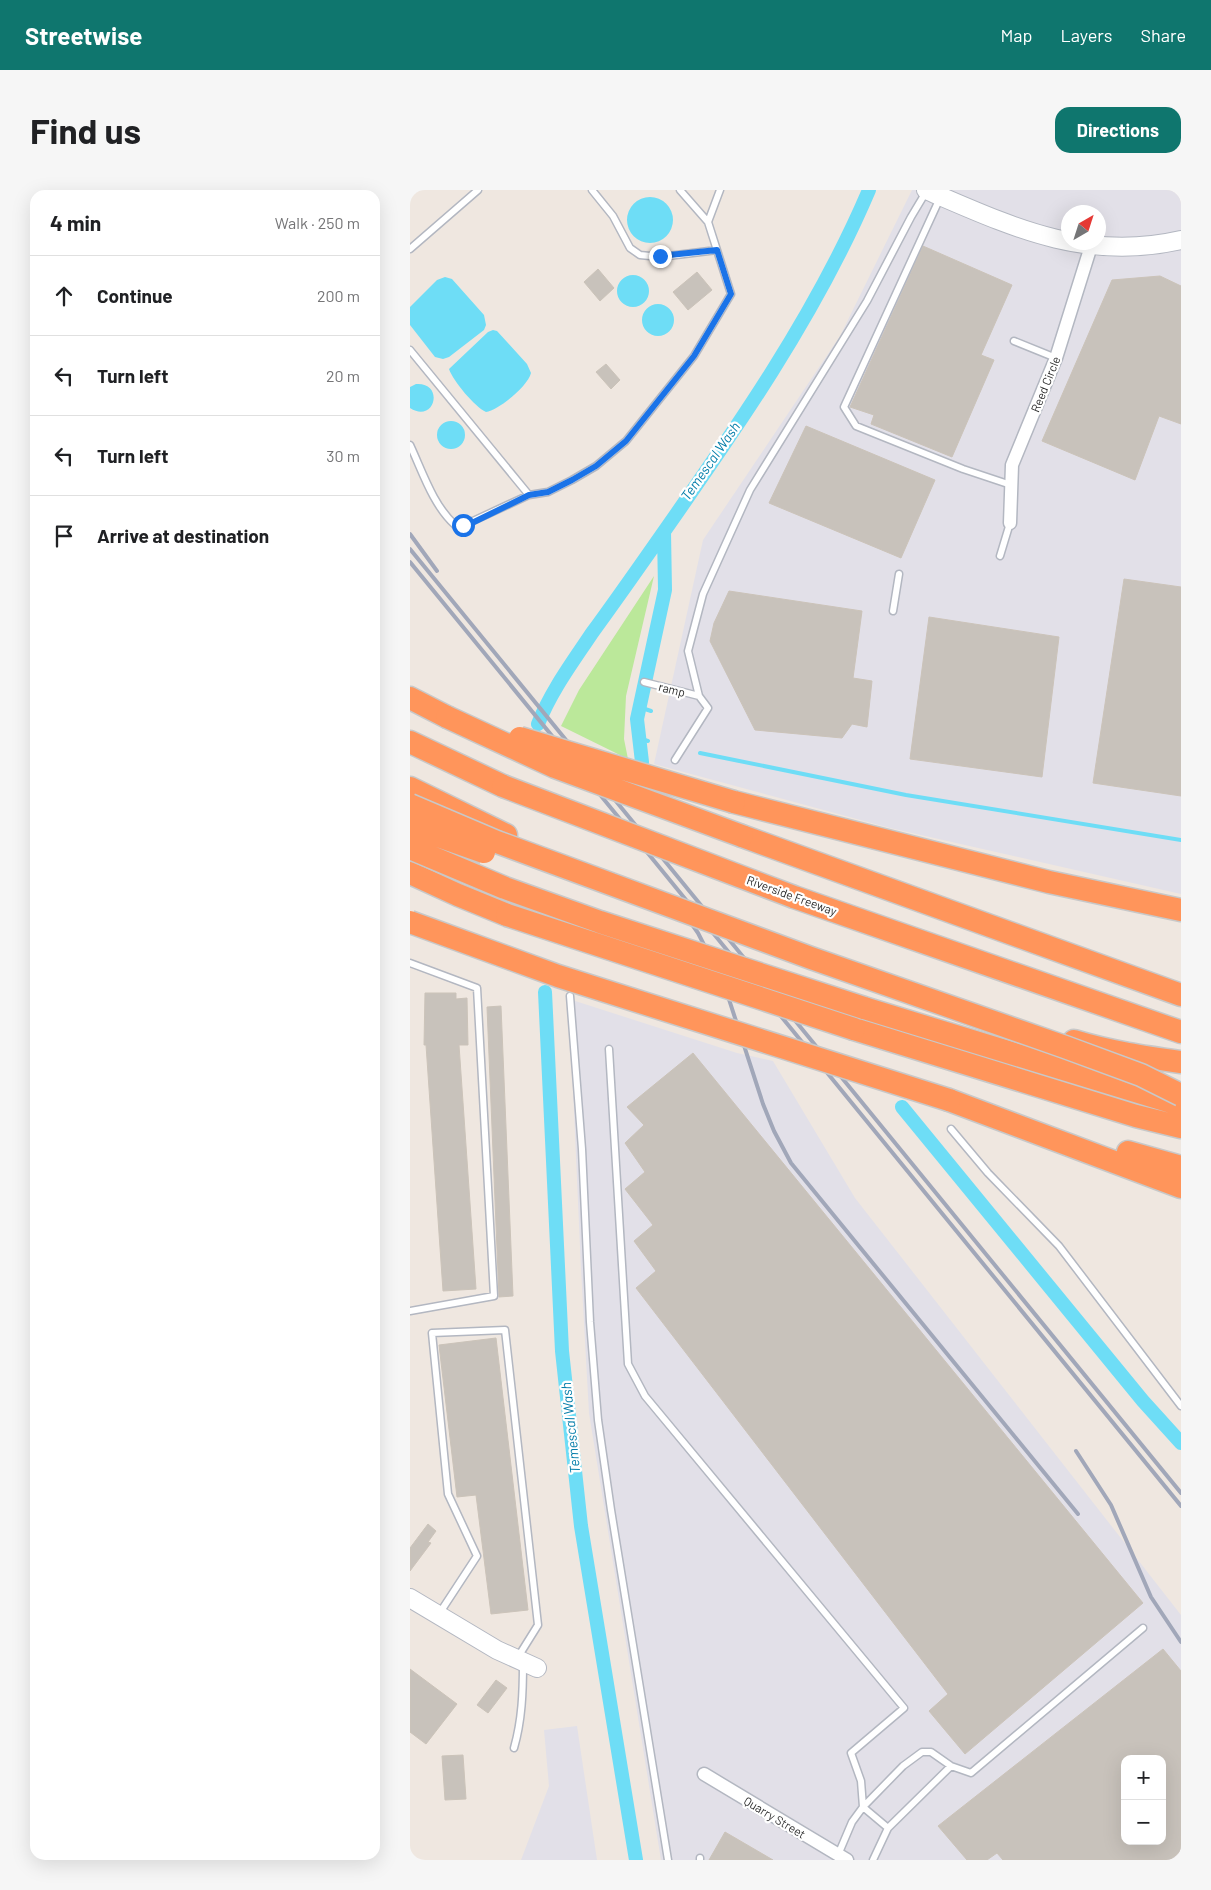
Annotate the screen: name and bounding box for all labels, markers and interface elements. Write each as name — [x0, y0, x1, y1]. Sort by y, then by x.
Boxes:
text: Streetwise — [25, 21, 142, 50]
text: Map — [1000, 24, 1032, 46]
text: Layers — [1060, 24, 1113, 46]
text: Share — [1141, 24, 1186, 46]
button: Directions — [1055, 107, 1181, 153]
text: Find us — [30, 109, 141, 151]
north arrow — [1061, 205, 1106, 250]
text: 4 min — [50, 210, 101, 235]
text: Walk · 250 m — [275, 213, 360, 232]
route end — [649, 245, 672, 268]
icon: ahead — [50, 282, 78, 310]
text: Continue — [97, 284, 173, 307]
text: 200 m — [317, 286, 360, 305]
street label: Reed Circle — [1027, 354, 1063, 414]
icon: left — [50, 362, 78, 390]
text: Turn left — [97, 364, 168, 387]
text: 20 m — [326, 366, 360, 385]
water label: Temescal Wash — [677, 419, 743, 503]
icon: left — [50, 442, 78, 470]
text: Turn left — [97, 444, 168, 467]
text: 30 m — [326, 446, 360, 465]
route start — [452, 514, 475, 537]
icon: arrive — [50, 522, 78, 550]
text: Arrive at destination — [97, 524, 269, 547]
street label: ramp — [657, 679, 687, 699]
street label: Riverside Freeway — [745, 872, 839, 918]
water label: Temescal Wash — [557, 1382, 583, 1474]
map controls — [1121, 1755, 1166, 1845]
button: + — [1121, 1755, 1166, 1800]
street label: Quarry Street — [742, 1793, 808, 1841]
button: − — [1121, 1800, 1166, 1845]

